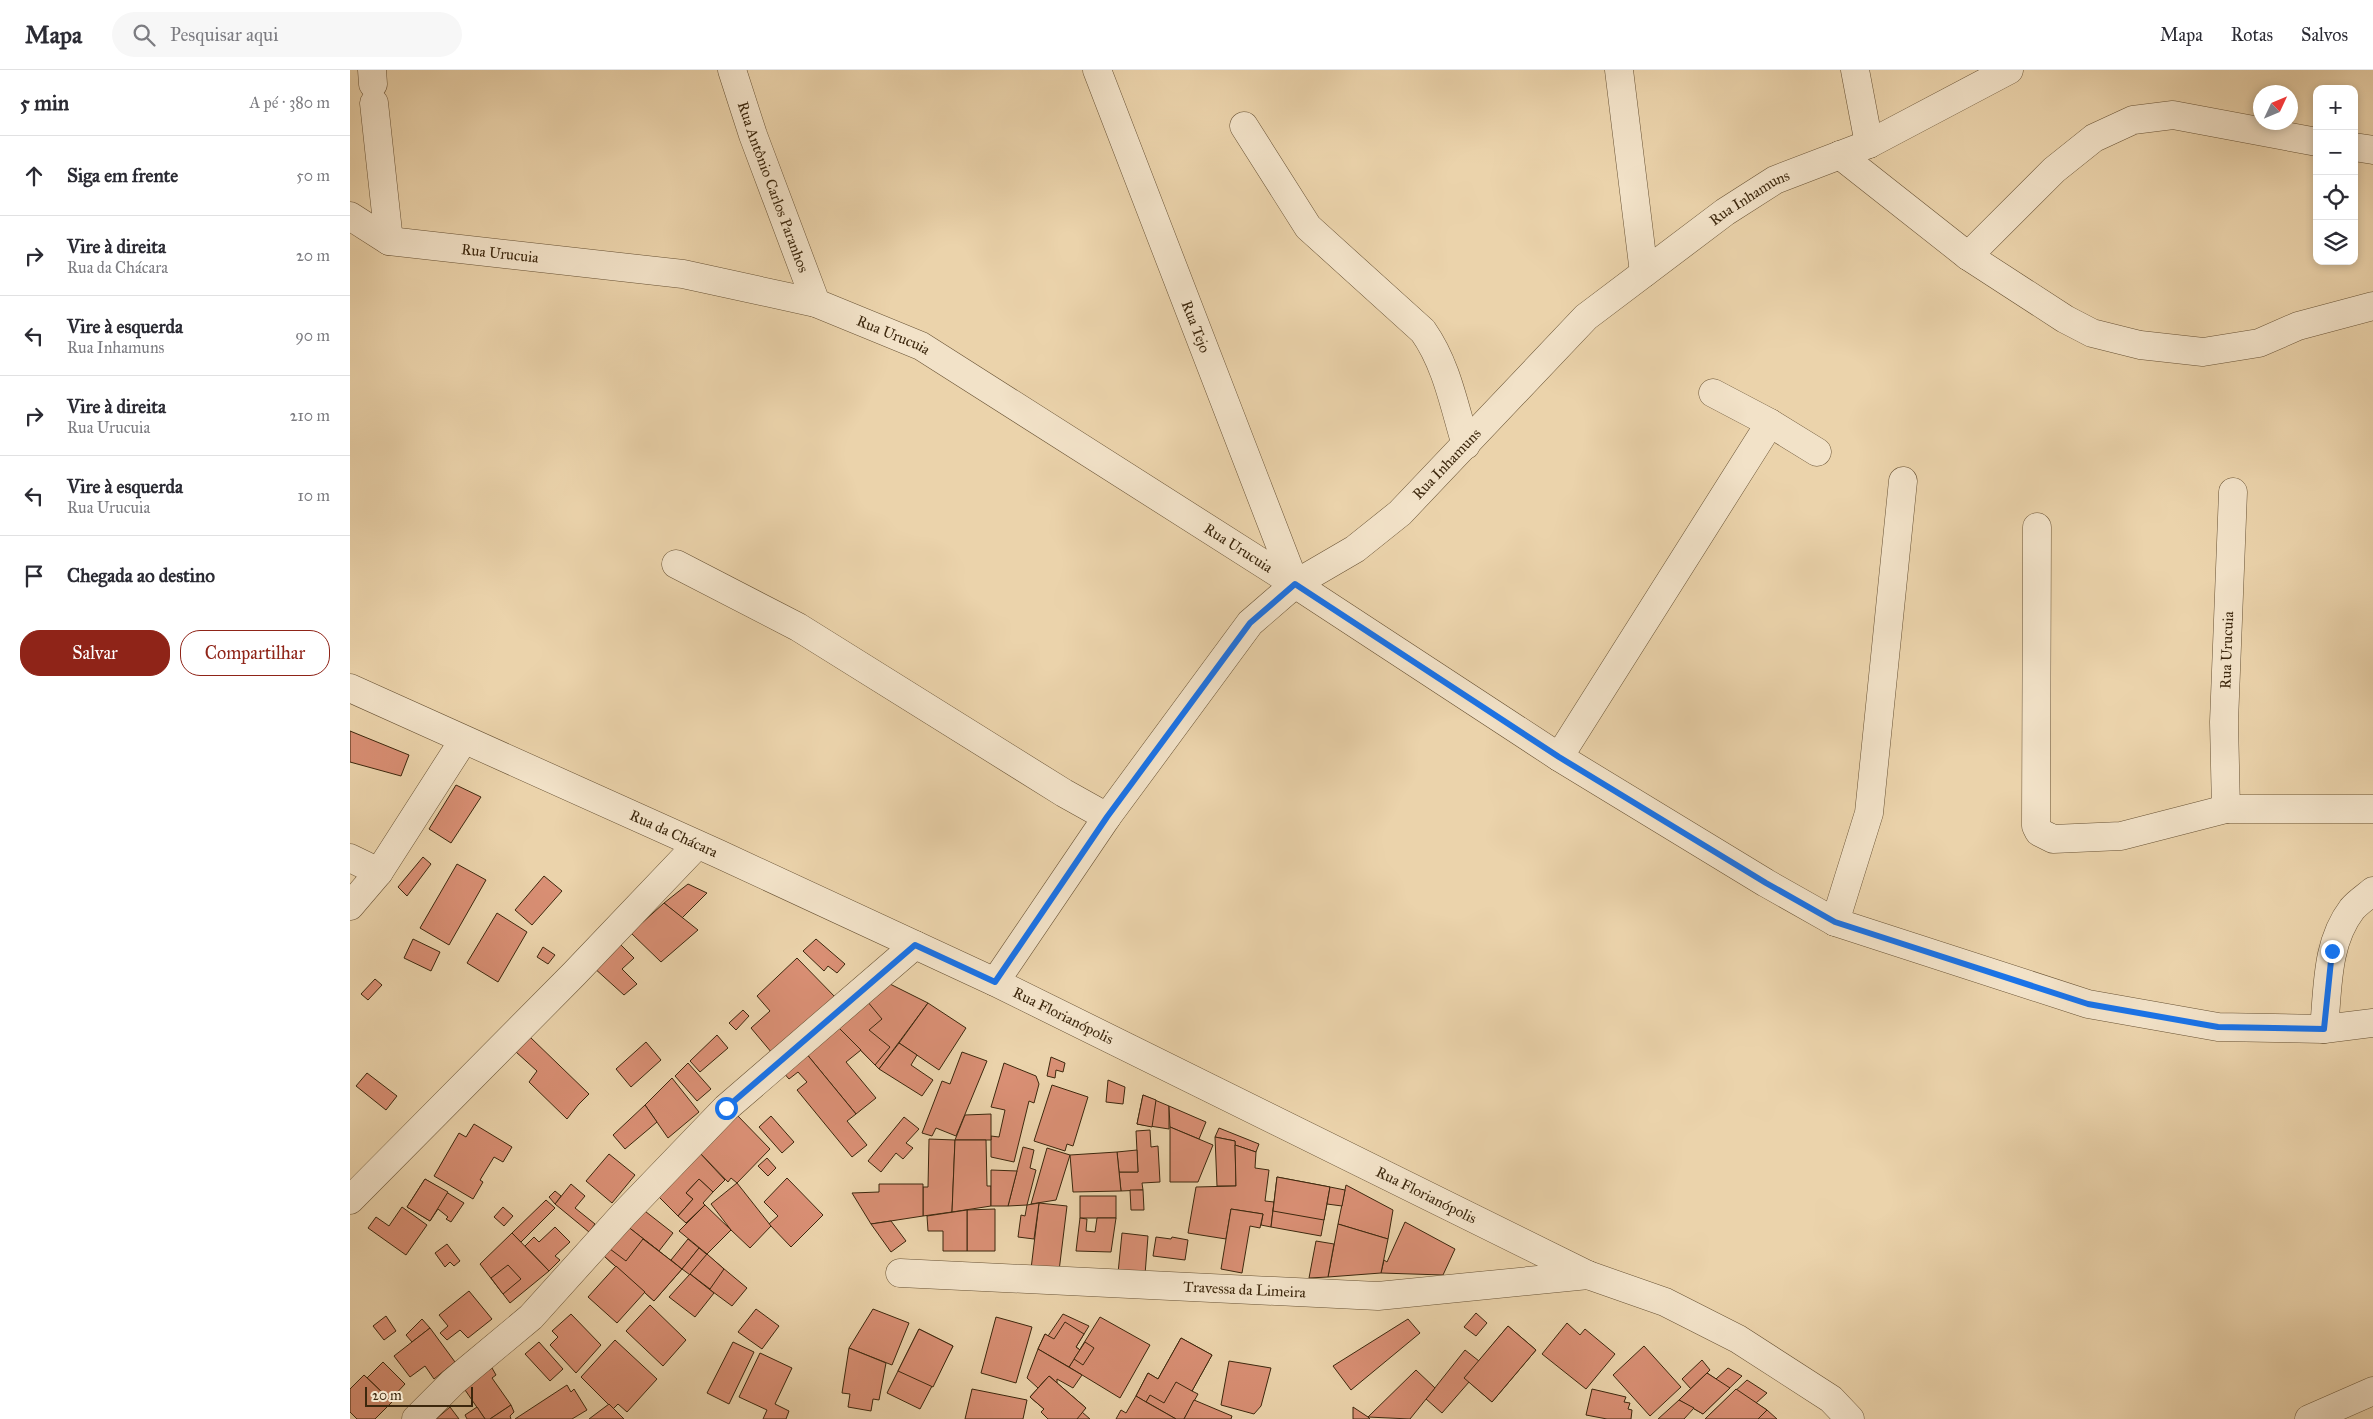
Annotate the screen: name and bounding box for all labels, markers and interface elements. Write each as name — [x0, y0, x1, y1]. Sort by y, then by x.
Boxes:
search box — [112, 12, 462, 57]
text: Mapa — [25, 20, 82, 50]
icon: search — [130, 21, 158, 49]
text: Pesquisar aqui — [170, 23, 278, 46]
text: Mapa — [2160, 24, 2203, 46]
text: Rotas — [2231, 24, 2273, 46]
text: Salvos — [2301, 24, 2348, 46]
north arrow — [2253, 85, 2298, 130]
map controls — [2313, 85, 2358, 265]
button: + — [2313, 85, 2358, 130]
text: 5 min — [20, 90, 69, 116]
text: A pé · 380 m — [250, 93, 330, 112]
street label: Rua Antônio Carlos Paranhos — [734, 99, 813, 275]
button: − — [2313, 130, 2358, 175]
icon: ahead — [20, 162, 48, 190]
text: Siga em frente — [67, 164, 178, 187]
text: 50 m — [296, 166, 330, 185]
street label: Rua Inhamuns — [1706, 166, 1792, 230]
button: locate — [2313, 175, 2358, 220]
button: layers — [2313, 220, 2358, 265]
text: Vire à direita — [67, 235, 166, 258]
street label: Rua Urucuia — [460, 240, 540, 267]
icon: right — [20, 242, 48, 270]
text: 20 m — [296, 246, 330, 265]
text: Rua da Chácara — [67, 258, 168, 277]
street label: Rua Tejo — [1178, 298, 1214, 356]
street label: Rua Urucuia — [854, 312, 934, 359]
text: Vire à esquerda — [67, 315, 183, 338]
icon: left — [20, 322, 48, 350]
text: 90 m — [295, 326, 330, 345]
text: Rua Inhamuns — [67, 338, 164, 357]
text: Vire à direita — [67, 395, 166, 418]
icon: right — [20, 402, 48, 430]
text: 210 m — [290, 406, 330, 425]
text: Rua Urucuia — [67, 418, 150, 437]
street label: Rua Inhamuns — [1409, 424, 1485, 503]
text: Vire à esquerda — [67, 475, 183, 498]
icon: left — [20, 482, 48, 510]
text: 10 m — [298, 486, 330, 505]
text: Rua Urucuia — [67, 498, 150, 517]
street label: Rua Urucuia — [1201, 519, 1277, 577]
icon: arrive — [20, 562, 48, 590]
text: Chegada ao destino — [67, 564, 215, 587]
street label: Rua Urucuia — [2216, 610, 2237, 689]
button: Salvar — [20, 630, 170, 676]
button: Compartilhar — [180, 630, 330, 676]
street label: Rua da Chácara — [627, 806, 721, 862]
route end — [2321, 940, 2344, 963]
street label: Rua Florianópolis — [1010, 983, 1117, 1048]
route start — [715, 1097, 738, 1120]
street label: Rua Florianópolis — [1373, 1163, 1480, 1228]
street label: Travessa da Limeira — [1183, 1278, 1307, 1302]
scale bar — [365, 1384, 472, 1407]
text: 20 m — [372, 1387, 402, 1404]

